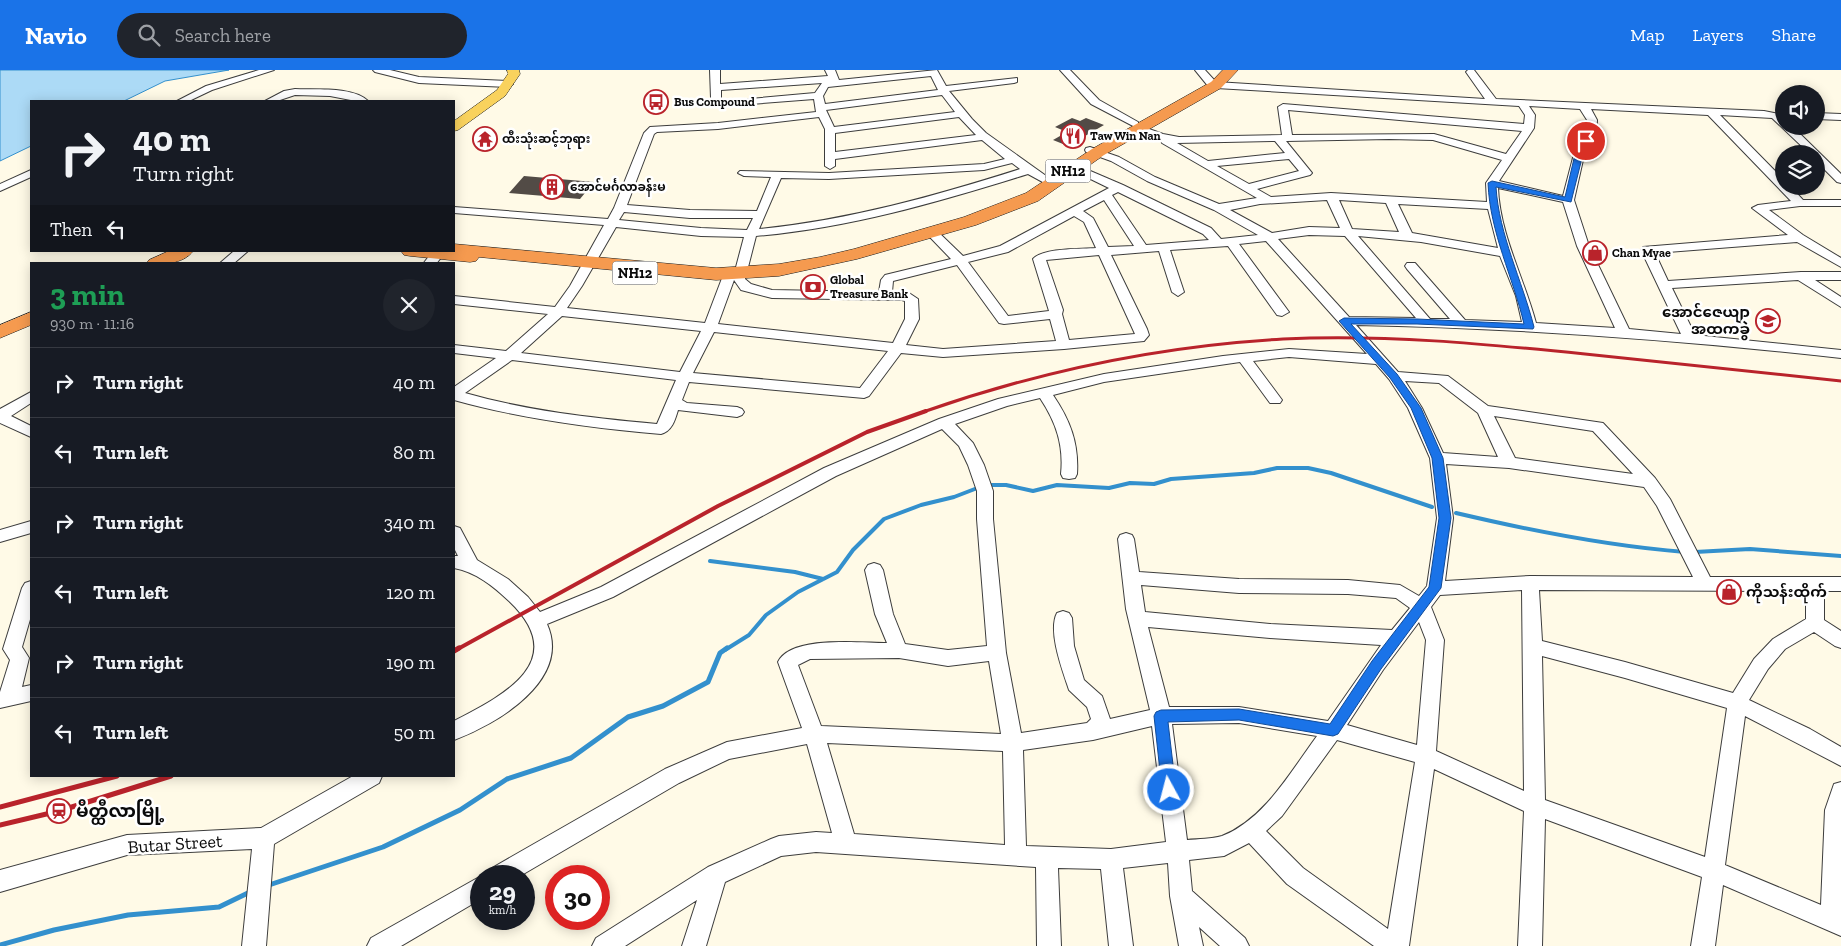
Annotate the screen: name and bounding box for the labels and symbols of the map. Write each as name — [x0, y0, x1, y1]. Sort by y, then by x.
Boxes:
bus stop icon: Bus Compound — [643, 89, 669, 115]
place label: Bus Compound — [674, 95, 755, 109]
pin — [1565, 120, 1607, 162]
restaurant icon: Taw Win Nan — [1060, 123, 1086, 149]
temple icon: ထီးသုံးဆင့်ဘုရား — [472, 126, 498, 152]
place label: ထီးသုံးဆင့်ဘုရား — [502, 129, 590, 150]
place label: Taw Win Nan — [1090, 129, 1161, 143]
road number: NH12 — [1046, 160, 1090, 182]
building icon: အောင်မင်္ဂလာခန်းမ — [539, 174, 565, 200]
place label: အောင်မင်္ဂလာခန်းမ — [570, 177, 666, 197]
shop icon: Chan Myae — [1582, 240, 1608, 266]
place label: Chan Myae — [1612, 246, 1671, 260]
road number: NH12 — [612, 262, 658, 284]
place label: Global Treasure Bank — [830, 273, 908, 301]
bank icon: Global Treasure Bank — [800, 274, 826, 300]
place label: အောင်ဇေယျာ အထကခွဲ — [1662, 302, 1750, 341]
school or university icon: အောင်ဇေယျာ အထကခွဲ — [1755, 308, 1781, 334]
shop icon: ကိုသန်းထိုက် — [1716, 579, 1742, 605]
place label: ကိုသန်းထိုက် — [1746, 582, 1827, 604]
position arrow — [1142, 763, 1194, 815]
station icon: မိတ္ထီလာမြို့ — [46, 798, 72, 824]
place label: မိတ္ထီလာမြို့ — [76, 799, 164, 825]
street label: Butar Street — [127, 830, 224, 858]
speed limit sign: 30 — [545, 865, 610, 930]

